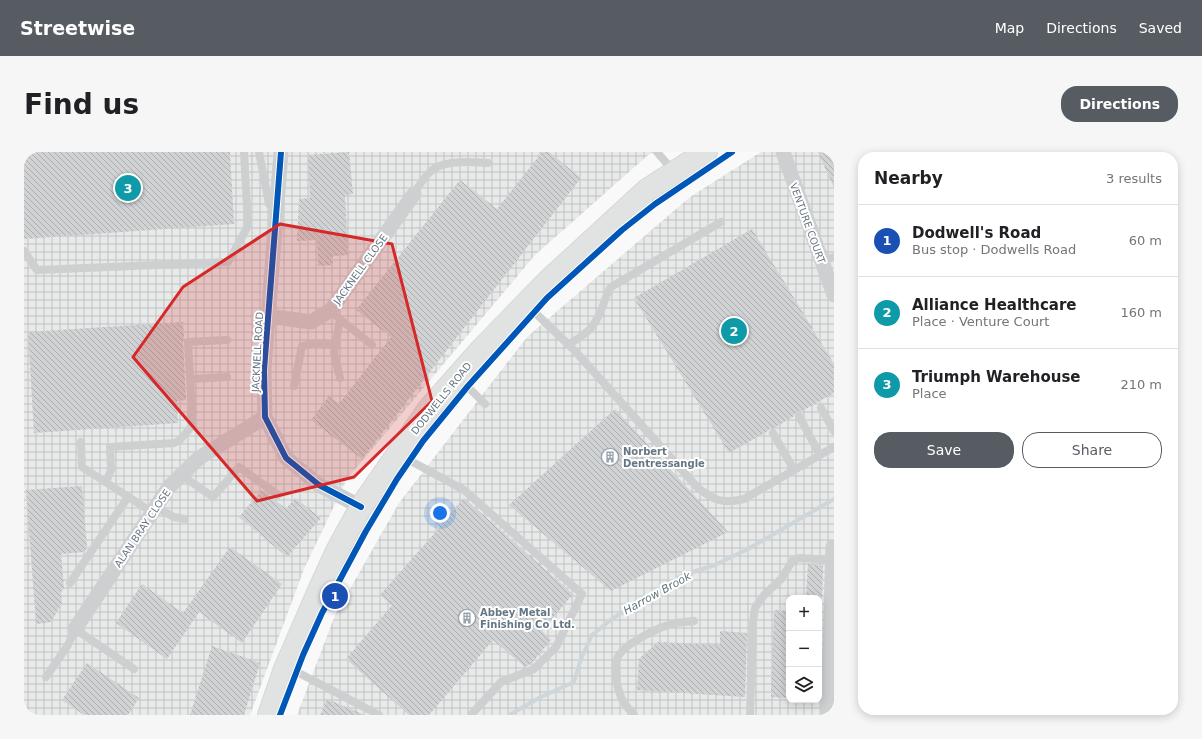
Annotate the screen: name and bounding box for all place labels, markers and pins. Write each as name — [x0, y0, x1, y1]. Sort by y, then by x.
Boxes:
pin: 3 — [115, 173, 141, 203]
pin: 2 — [721, 316, 747, 346]
place label: Norbert Dentressangle — [623, 446, 705, 469]
building icon: Norbert Dentressangle — [600, 447, 620, 467]
pin: 1 — [322, 581, 348, 611]
place label: Abbey Metal Finishing Co Ltd. — [480, 607, 575, 630]
building icon: Abbey Metal Finishing Co Ltd. — [457, 608, 477, 628]

